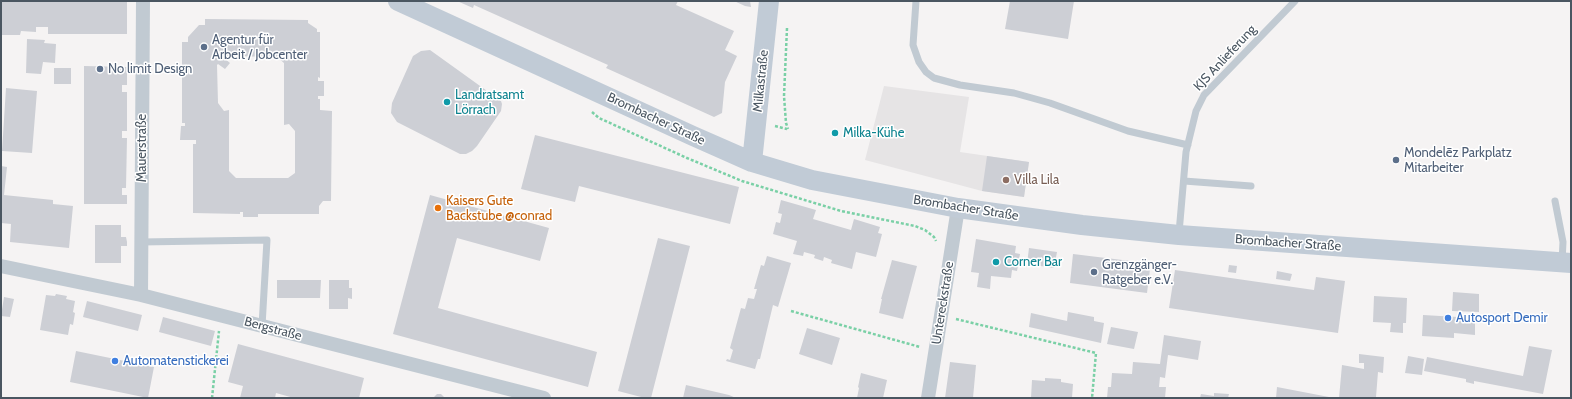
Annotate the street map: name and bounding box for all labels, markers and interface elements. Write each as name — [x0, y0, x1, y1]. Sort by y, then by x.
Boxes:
street label: KJS Anlieferung — [1191, 22, 1259, 94]
place label: Agentur für Arbeit / Jobcenter — [212, 32, 307, 63]
marker: Agentur für Arbeit / Jobcenter — [199, 42, 209, 52]
street label: Milkastraße — [750, 49, 772, 113]
place label: No limit Design — [108, 61, 192, 77]
marker: No limit Design — [95, 64, 105, 74]
place label: Landratsamt Lörrach — [455, 87, 524, 118]
street label: Brombacher Straße — [604, 89, 708, 149]
marker: Landratsamt Lörrach — [442, 97, 452, 107]
street label: Mauerstraße — [134, 114, 150, 182]
place label: Milka-Kühe — [843, 125, 904, 141]
marker: Milka-Kühe — [830, 128, 840, 138]
place label: Mondelēz Parkplatz Mitarbeiter — [1404, 145, 1512, 176]
marker: Mondelēz Parkplatz Mitarbeiter — [1391, 155, 1401, 165]
place label: Villa Lila — [1014, 172, 1059, 188]
marker: Villa Lila — [1001, 175, 1011, 185]
street label: Brombacher Straße — [912, 192, 1020, 224]
place label: Kaisers Gute Backstube @conrad — [446, 193, 552, 224]
marker: Kaisers Gute Backstube @conrad — [433, 203, 443, 213]
street label: Brombacher Straße — [1234, 232, 1342, 254]
place label: Corner Bar — [1004, 254, 1062, 270]
marker: Corner Bar — [991, 257, 1001, 267]
place label: Grenzgänger- Ratgeber e.V. — [1102, 257, 1177, 288]
street label: Untereckstraße — [929, 260, 957, 346]
marker: Grenzgänger- Ratgeber e.V. — [1089, 267, 1099, 277]
place label: Autosport Demir — [1456, 310, 1548, 326]
marker: Autosport Demir — [1443, 313, 1453, 323]
street label: Bergstraße — [242, 314, 304, 344]
place label: Automatenstickerei — [123, 353, 229, 369]
marker: Automatenstickerei — [110, 356, 120, 366]

